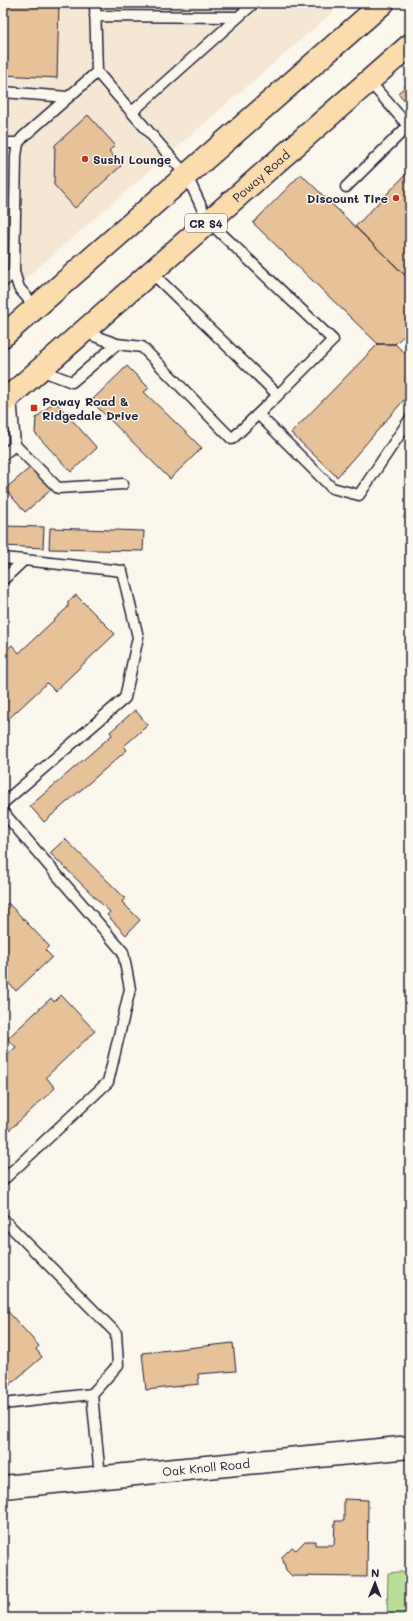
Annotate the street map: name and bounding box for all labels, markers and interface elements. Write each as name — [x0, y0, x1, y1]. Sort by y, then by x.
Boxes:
street label: Poway Road — [229, 146, 293, 205]
place label: Sushi Lounge — [93, 151, 171, 167]
marker: Sushi Lounge — [80, 154, 90, 164]
place label: Discount Tire — [307, 190, 388, 206]
marker: Discount Tire — [391, 193, 401, 203]
road number: CR S4 — [185, 214, 227, 232]
place label: Poway Road & Ridgedale Drive — [42, 393, 139, 423]
marker: Poway Road & Ridgedale Drive — [29, 403, 39, 413]
street label: Oak Knoll Road — [161, 1455, 251, 1479]
north arrow — [355, 1563, 395, 1603]
text: N — [371, 1565, 379, 1580]

